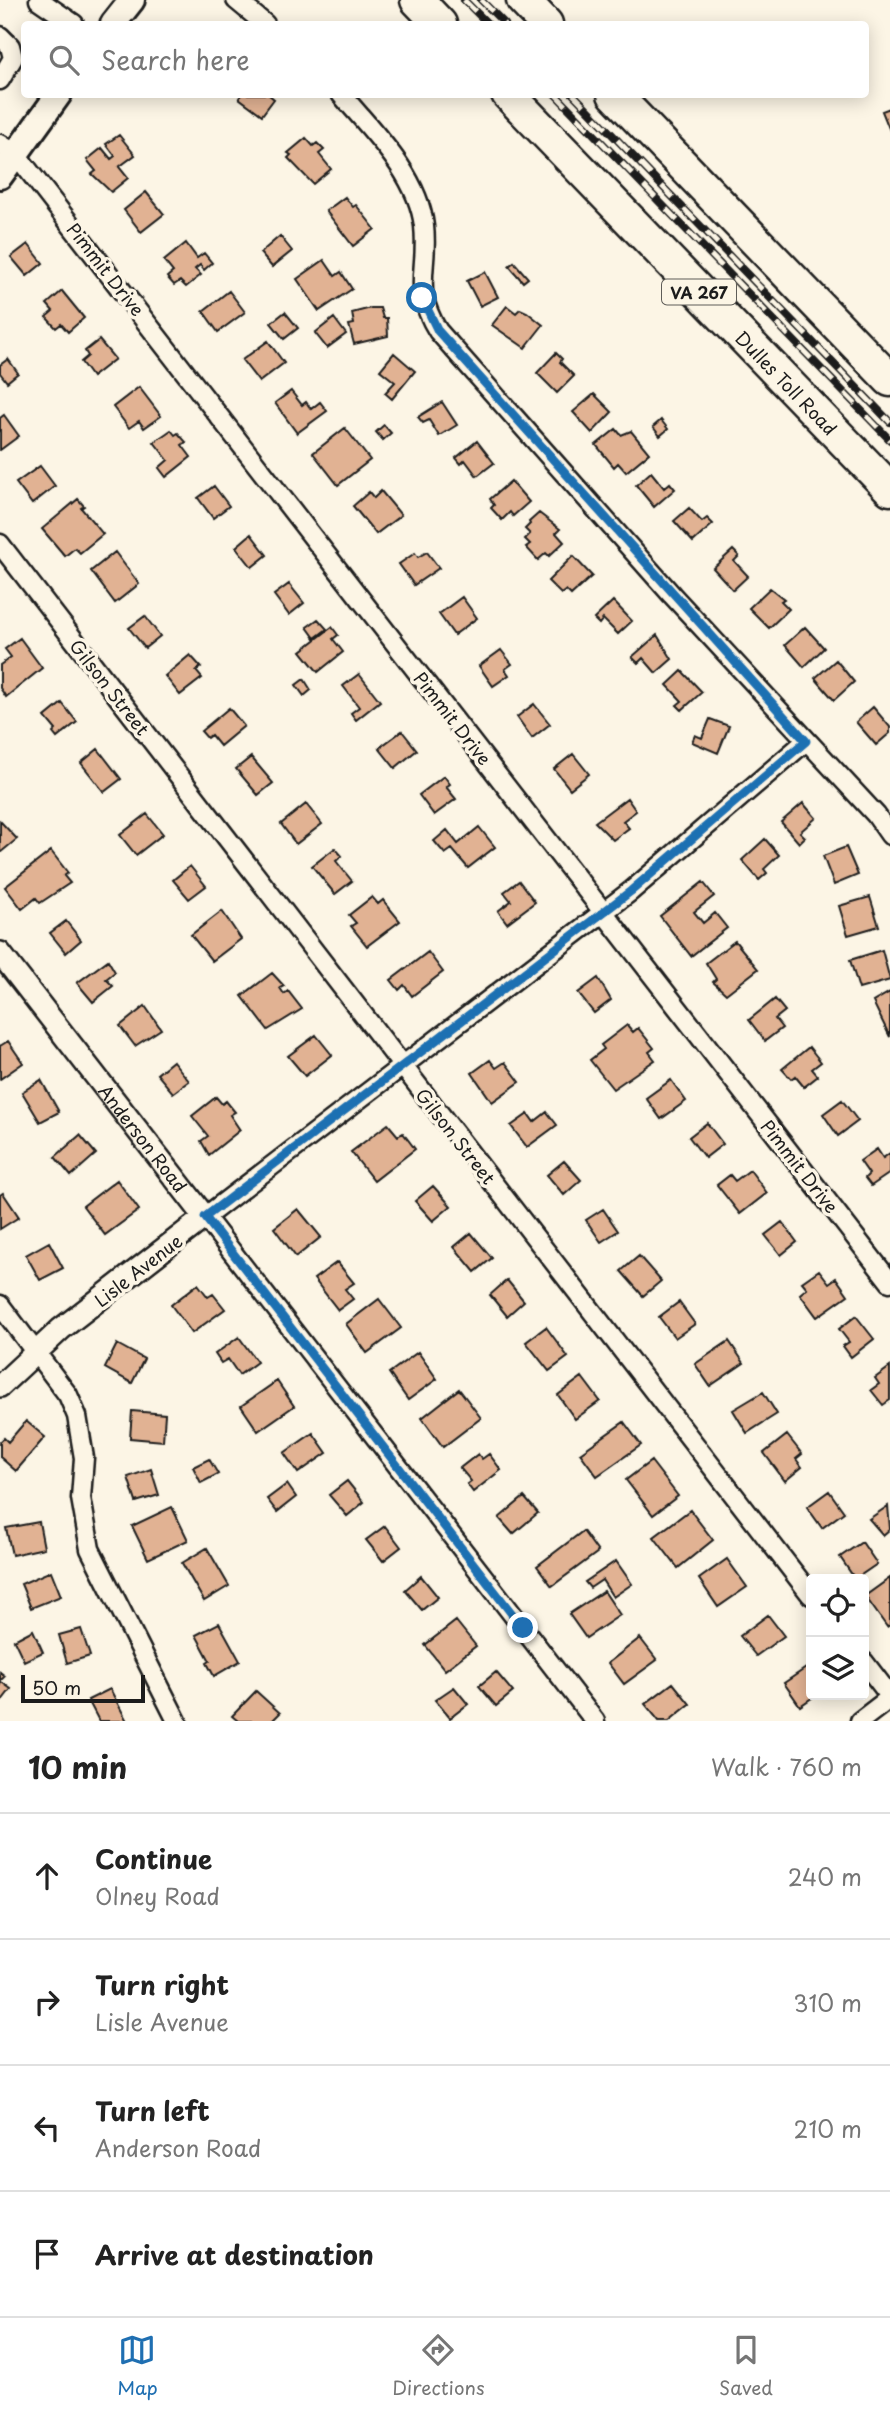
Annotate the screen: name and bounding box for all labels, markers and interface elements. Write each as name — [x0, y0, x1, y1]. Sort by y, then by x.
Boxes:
search box — [21, 21, 869, 98]
text: Search here — [101, 40, 250, 79]
icon: search — [45, 41, 83, 79]
street label: Pimmit Drive — [61, 216, 151, 322]
road number: VA 267 — [662, 280, 736, 304]
route start — [406, 282, 437, 313]
street label: Dulles Toll Road — [730, 324, 844, 441]
street label: Gilson Street — [64, 633, 156, 741]
street label: Pimmit Drive — [408, 665, 498, 771]
street label: Anderson Road — [93, 1078, 194, 1198]
street label: Gilson Street — [410, 1082, 502, 1190]
street label: Pimmit Drive — [755, 1113, 845, 1219]
street label: Lisle Avenue — [88, 1227, 188, 1313]
map controls — [806, 1574, 869, 1700]
button: locate — [806, 1574, 869, 1637]
route end — [507, 1612, 538, 1643]
button: layers — [806, 1637, 869, 1700]
scale bar — [21, 1672, 145, 1704]
text: 50 m — [32, 1673, 81, 1701]
text: 10 min — [28, 1744, 127, 1789]
text: Walk · 760 m — [711, 1749, 862, 1784]
text: Continue — [95, 1839, 212, 1878]
icon: ahead — [28, 1857, 66, 1895]
text: 240 m — [788, 1859, 862, 1894]
text: Olney Road — [95, 1878, 220, 1913]
text: Turn right — [95, 1965, 229, 2004]
icon: right — [28, 1983, 66, 2021]
text: 310 m — [793, 1985, 862, 2020]
text: Lisle Avenue — [95, 2004, 229, 2039]
text: Turn left — [95, 2091, 210, 2130]
icon: left — [28, 2109, 66, 2147]
text: 210 m — [794, 2111, 862, 2146]
text: Anderson Road — [95, 2130, 261, 2165]
icon: arrive — [28, 2235, 66, 2273]
text: Arrive at destination — [95, 2235, 374, 2274]
tab: Map — [117, 2331, 158, 2401]
tab: Directions — [392, 2331, 485, 2401]
tab: Saved — [719, 2331, 773, 2401]

